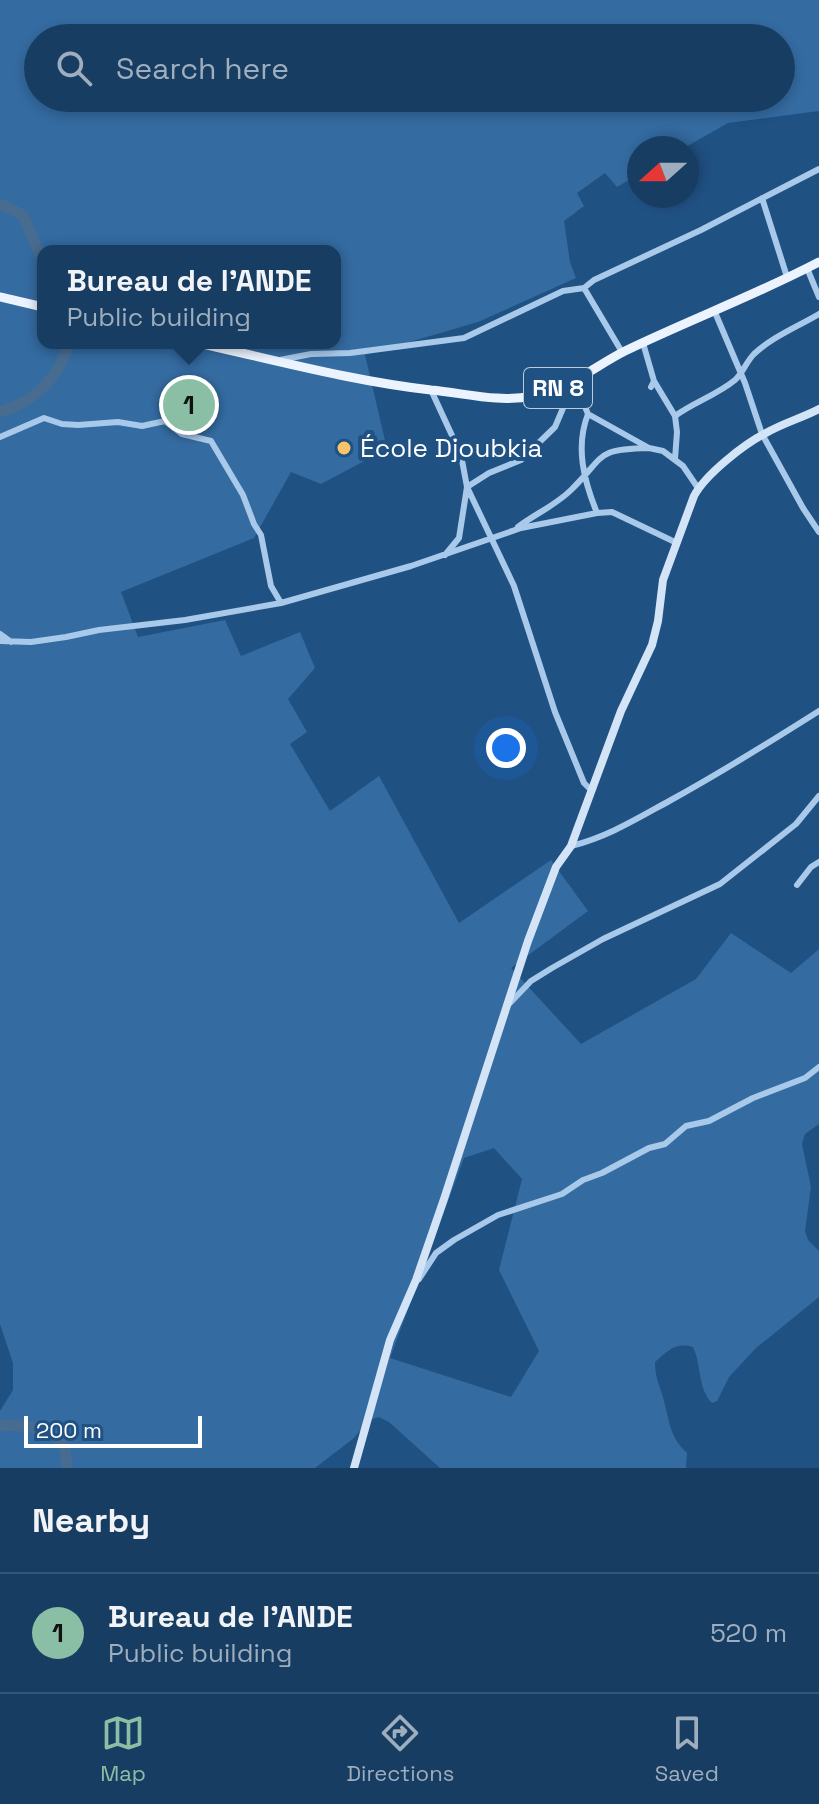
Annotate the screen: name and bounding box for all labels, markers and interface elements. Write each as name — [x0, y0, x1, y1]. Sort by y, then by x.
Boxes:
search box — [24, 24, 795, 112]
icon: search — [52, 46, 96, 90]
text: Search here — [116, 49, 289, 88]
north arrow — [627, 136, 699, 208]
popup — [37, 245, 341, 349]
text: Bureau de l'ANDE — [67, 261, 311, 300]
text: Public building — [67, 300, 251, 334]
road number: RN 8 — [524, 368, 592, 408]
pin: 1 — [163, 375, 215, 435]
place label: École Djoubkia — [360, 431, 542, 465]
marker: École Djoubkia — [335, 439, 353, 457]
your location — [486, 728, 526, 768]
scale bar — [24, 1412, 202, 1448]
text: 200 m — [36, 1416, 102, 1444]
text: Nearby — [32, 1499, 150, 1542]
text: Bureau de l'ANDE — [108, 1597, 353, 1636]
text: 1 — [52, 1616, 64, 1650]
text: 520 m — [710, 1616, 787, 1650]
text: Public building — [108, 1636, 292, 1670]
tab: Map — [100, 1711, 146, 1787]
tab: Directions — [346, 1711, 454, 1787]
tab: Saved — [655, 1711, 719, 1787]

